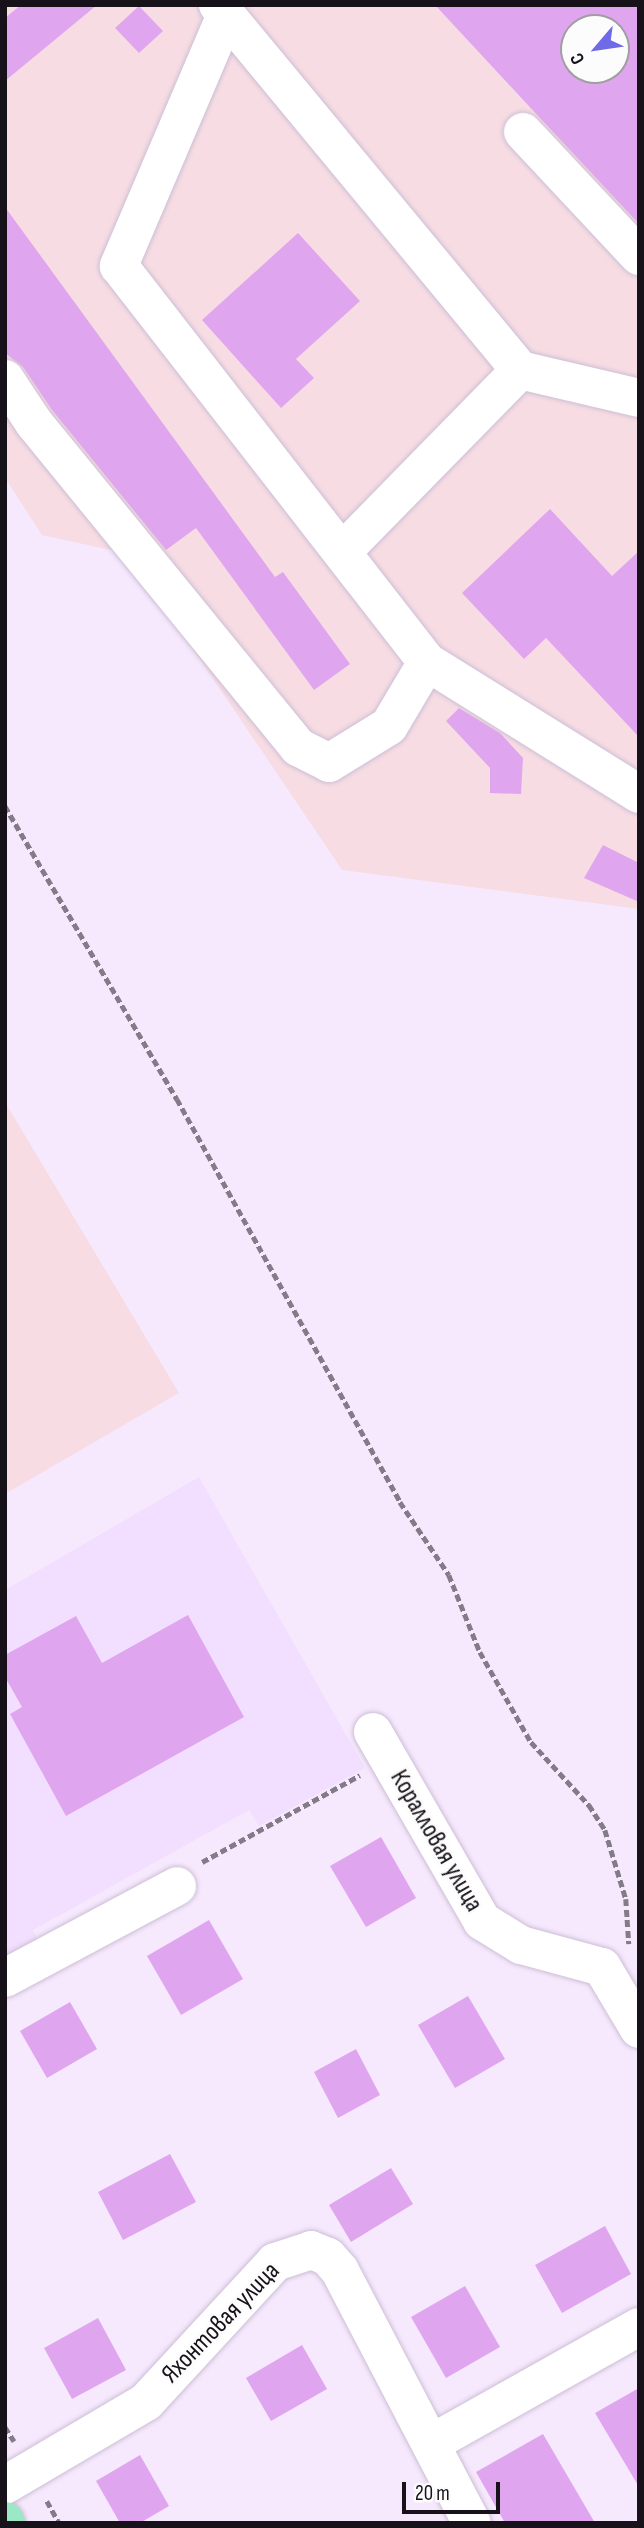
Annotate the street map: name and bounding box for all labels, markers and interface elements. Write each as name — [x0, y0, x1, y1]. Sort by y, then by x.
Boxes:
north arrow — [560, 14, 630, 84]
text: С — [566, 49, 590, 68]
street label: Коралловая улица — [383, 1765, 489, 1917]
street label: Яхонтовая улица — [155, 2256, 287, 2390]
scale bar — [406, 2468, 504, 2512]
text: 20 m — [415, 2481, 450, 2506]

